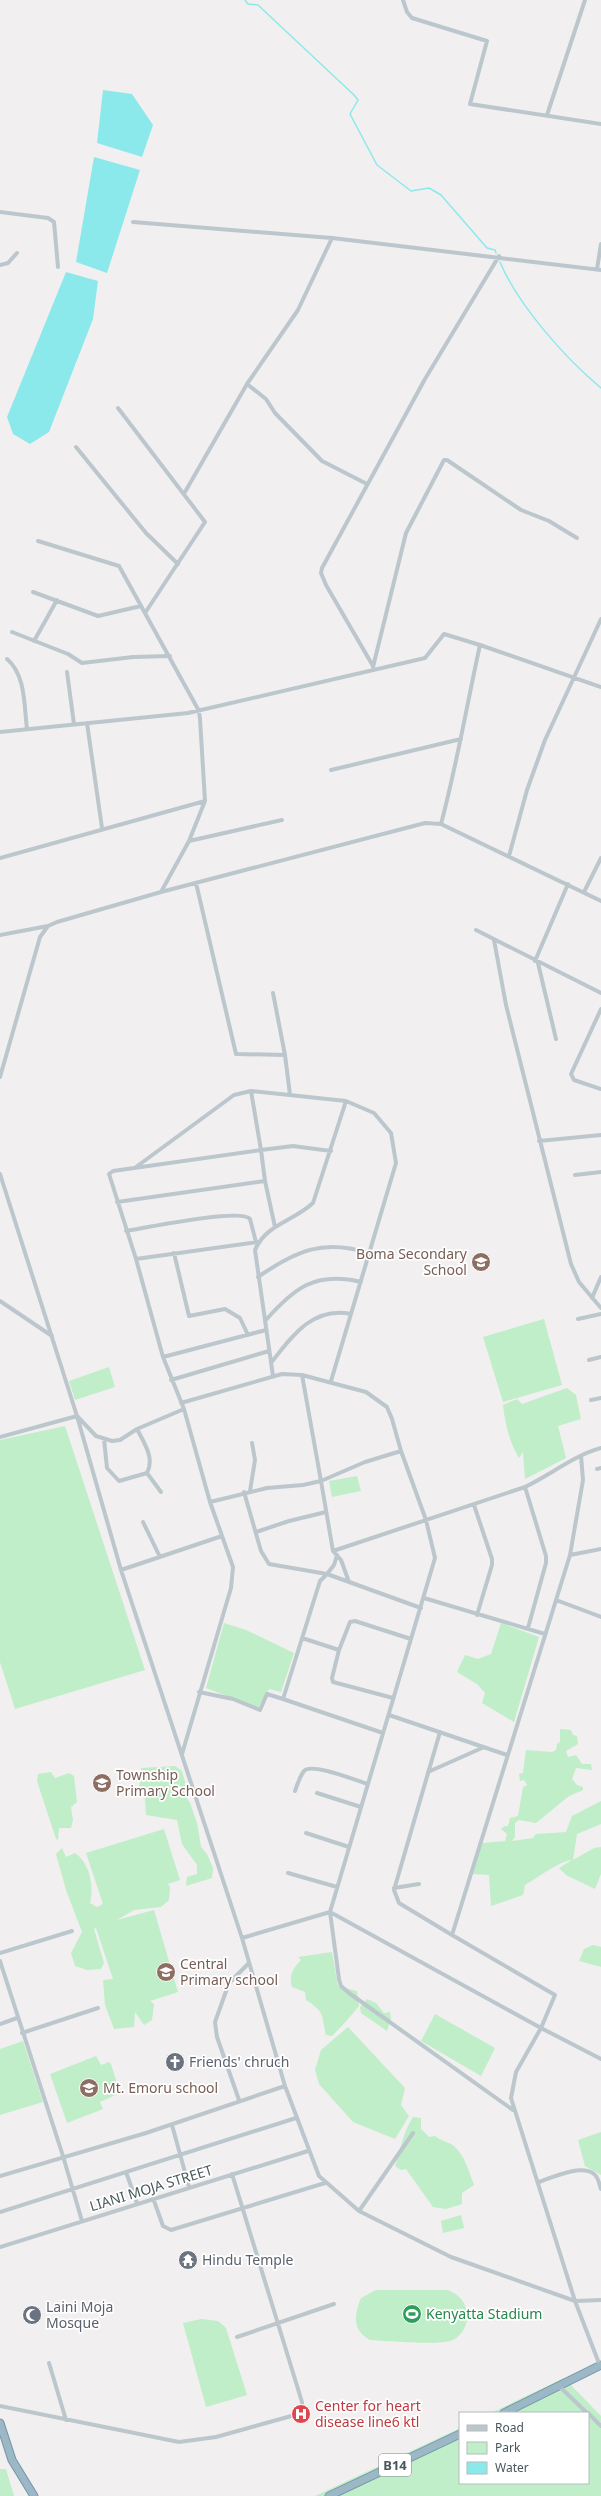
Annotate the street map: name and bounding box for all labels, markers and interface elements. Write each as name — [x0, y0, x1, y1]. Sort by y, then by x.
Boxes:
place label: Boma Secondary School — [356, 1244, 468, 1279]
school or university icon: Boma Secondary School — [470, 1251, 492, 1273]
place label: Township Primary School — [116, 1765, 215, 1800]
school or university icon: Township Primary School — [91, 1772, 113, 1794]
place label: Central Primary school — [180, 1954, 278, 1989]
school or university icon: Central Primary school — [155, 1961, 177, 1983]
church icon: Friends' chruch — [164, 2051, 186, 2073]
place label: Friends' chruch — [189, 2052, 290, 2071]
school or university icon: Mt. Emoru school — [78, 2077, 100, 2099]
place label: Mt. Emoru school — [103, 2078, 218, 2097]
street label: LIANI MOJA STREET — [87, 2160, 215, 2215]
temple icon: Hindu Temple — [177, 2249, 199, 2271]
place label: Hindu Temple — [202, 2250, 294, 2269]
place label: Laini Moja Mosque — [46, 2297, 113, 2332]
sports icon: Kenyatta Stadium — [401, 2303, 423, 2325]
mosque icon: Laini Moja Mosque — [21, 2304, 43, 2326]
place label: Kenyatta Stadium — [426, 2304, 542, 2323]
place label: Center for heart disease line6 ktl — [315, 2396, 421, 2431]
hospital icon: Center for heart disease line6 ktl — [290, 2403, 312, 2425]
legend — [459, 2412, 589, 2484]
text: Road — [495, 2419, 524, 2436]
text: Park — [495, 2439, 521, 2456]
road number: B14 — [379, 2454, 411, 2476]
text: Water — [495, 2459, 529, 2476]

